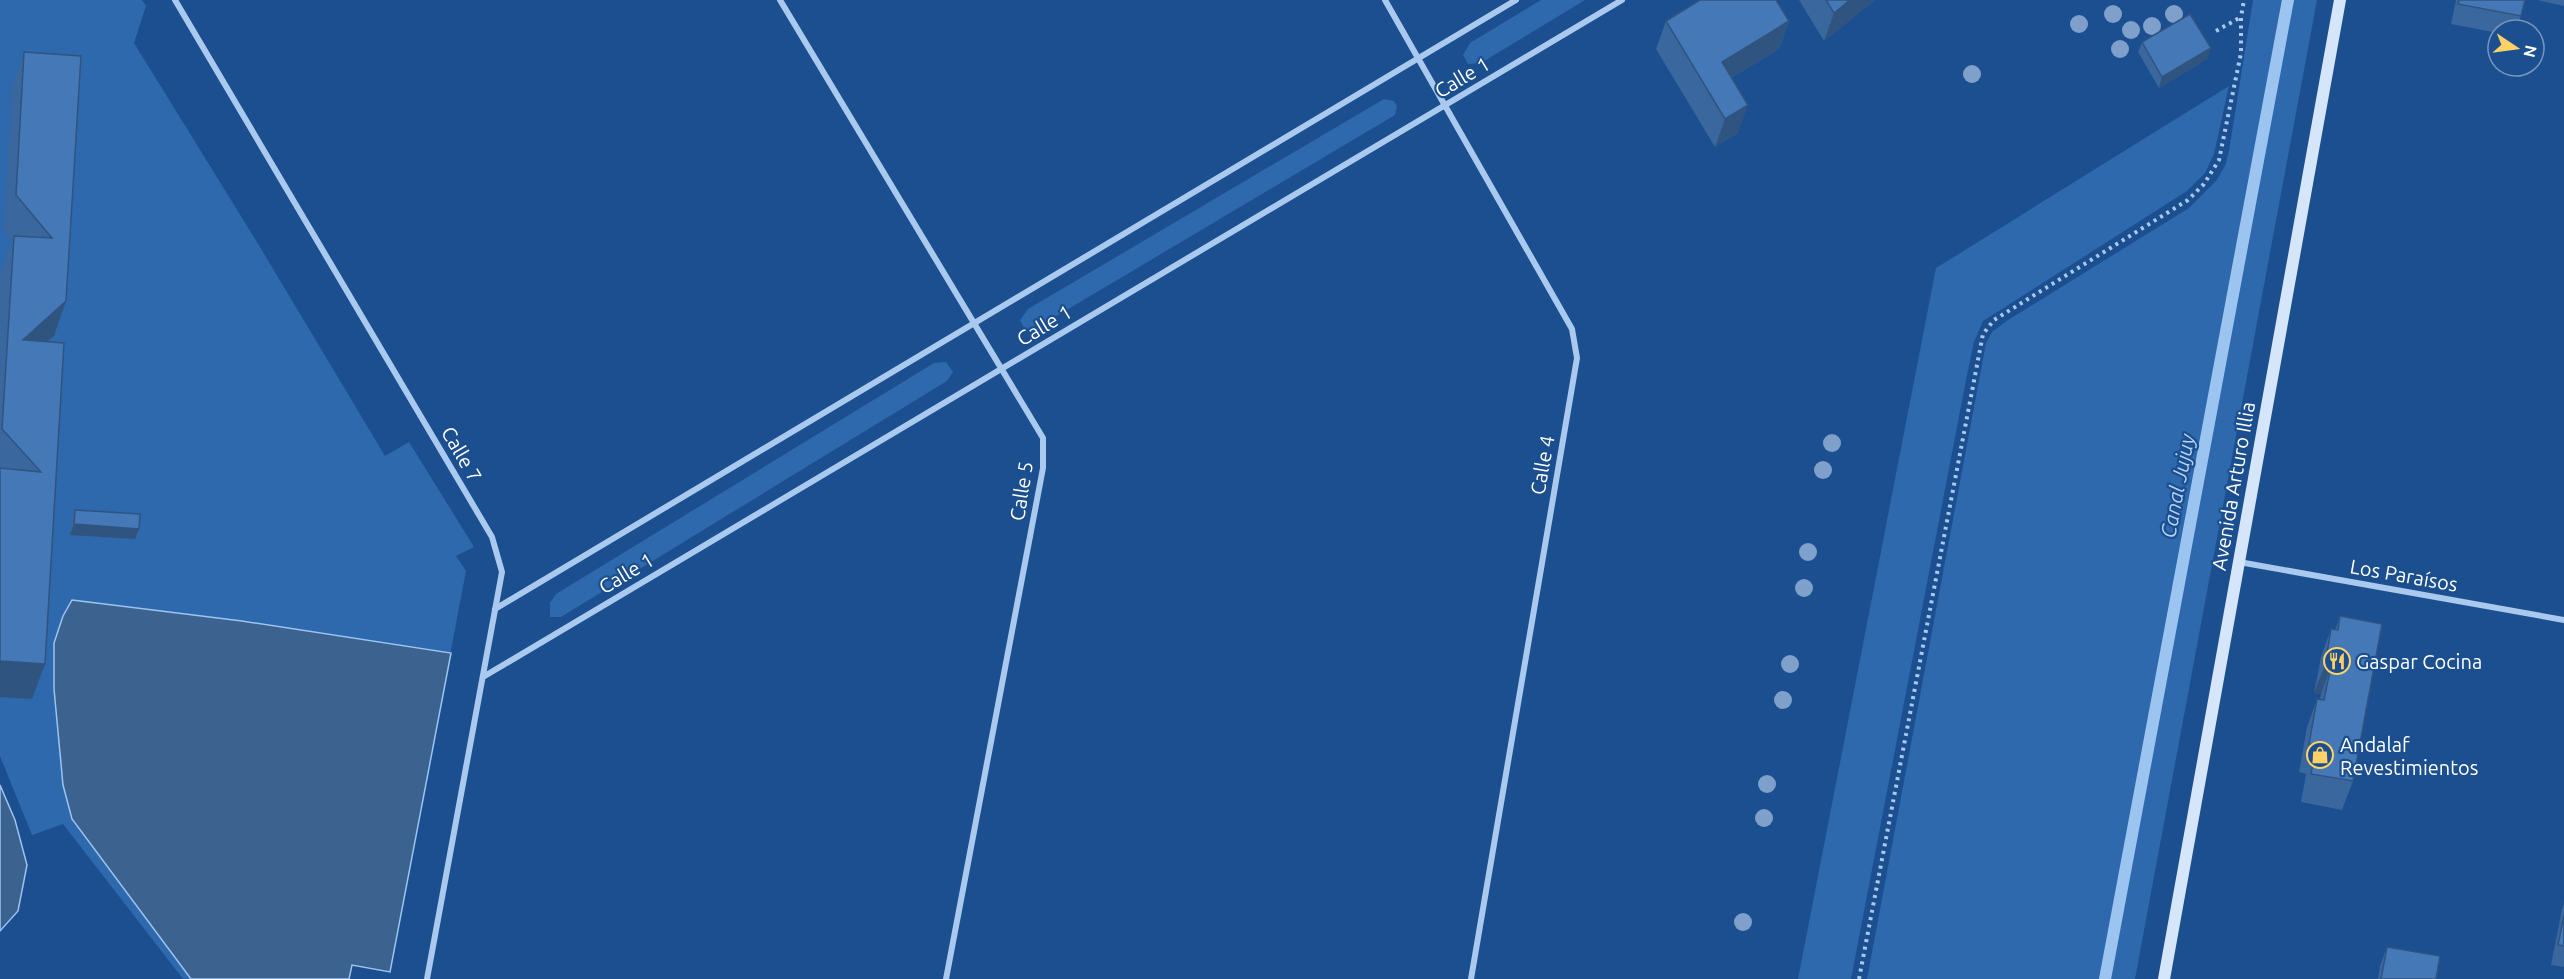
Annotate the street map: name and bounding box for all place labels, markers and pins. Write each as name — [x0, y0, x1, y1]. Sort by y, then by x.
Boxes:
restaurant icon: Gaspar Cocina — [2322, 646, 2352, 676]
place label: Gaspar Cocina — [2356, 650, 2482, 673]
place label: Andalaf Revestimientos — [2340, 733, 2478, 779]
shop icon: Andalaf Revestimientos — [2305, 740, 2335, 770]

